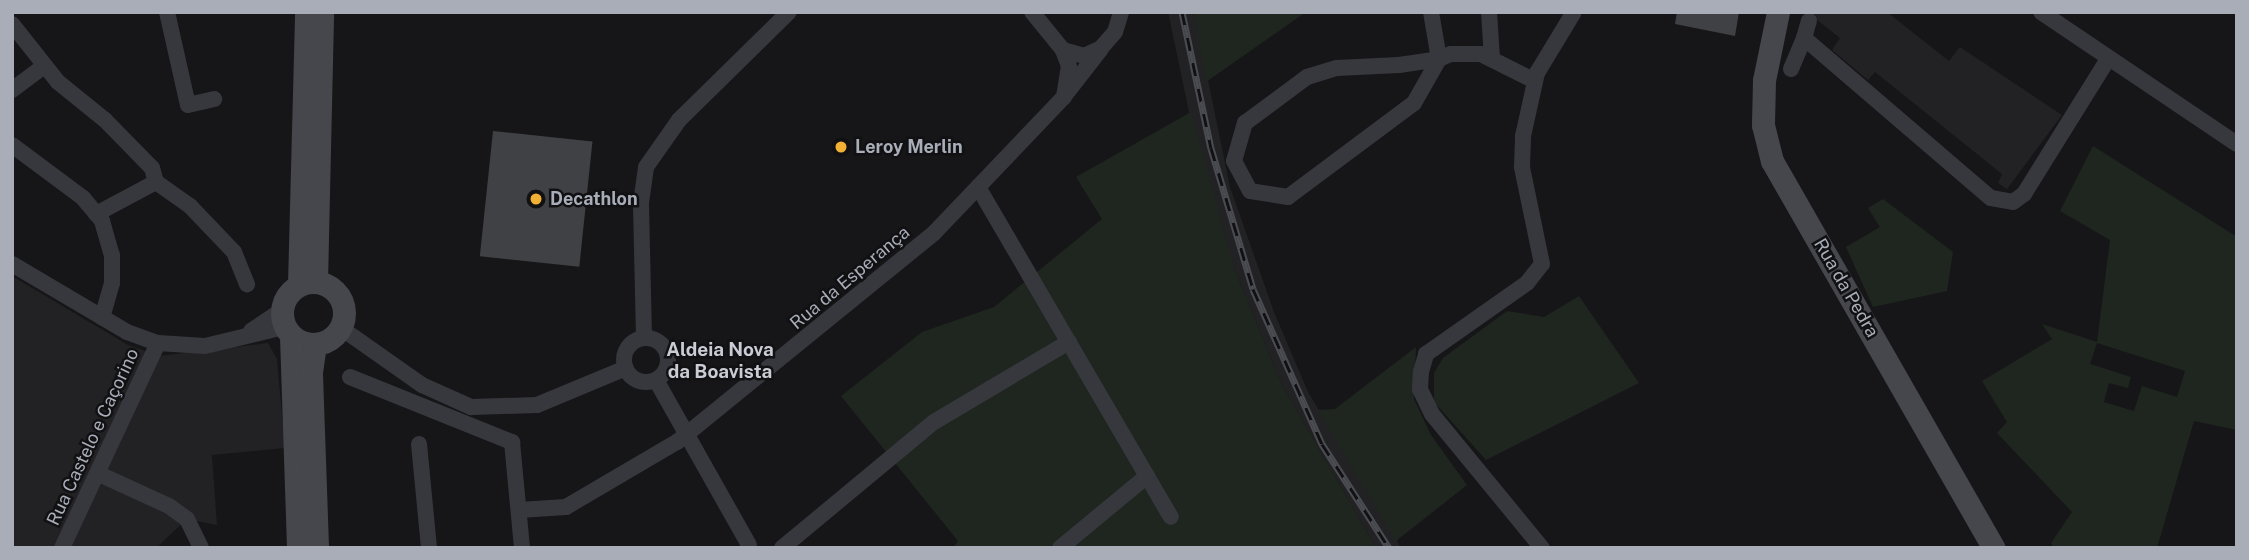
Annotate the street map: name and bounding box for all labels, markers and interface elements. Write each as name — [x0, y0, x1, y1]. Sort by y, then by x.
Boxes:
place label: Leroy Merlin — [855, 136, 963, 158]
marker: Leroy Merlin — [833, 139, 849, 155]
place label: Decathlon — [550, 188, 638, 210]
marker: Decathlon — [528, 191, 544, 207]
street label: Rua da Esperança — [786, 222, 914, 334]
street label: Rua da Pedra — [1809, 235, 1883, 341]
district label: Aldeia Nova da Boavista — [666, 339, 774, 383]
street label: Rua Castelo e Caçorino — [42, 345, 144, 529]

